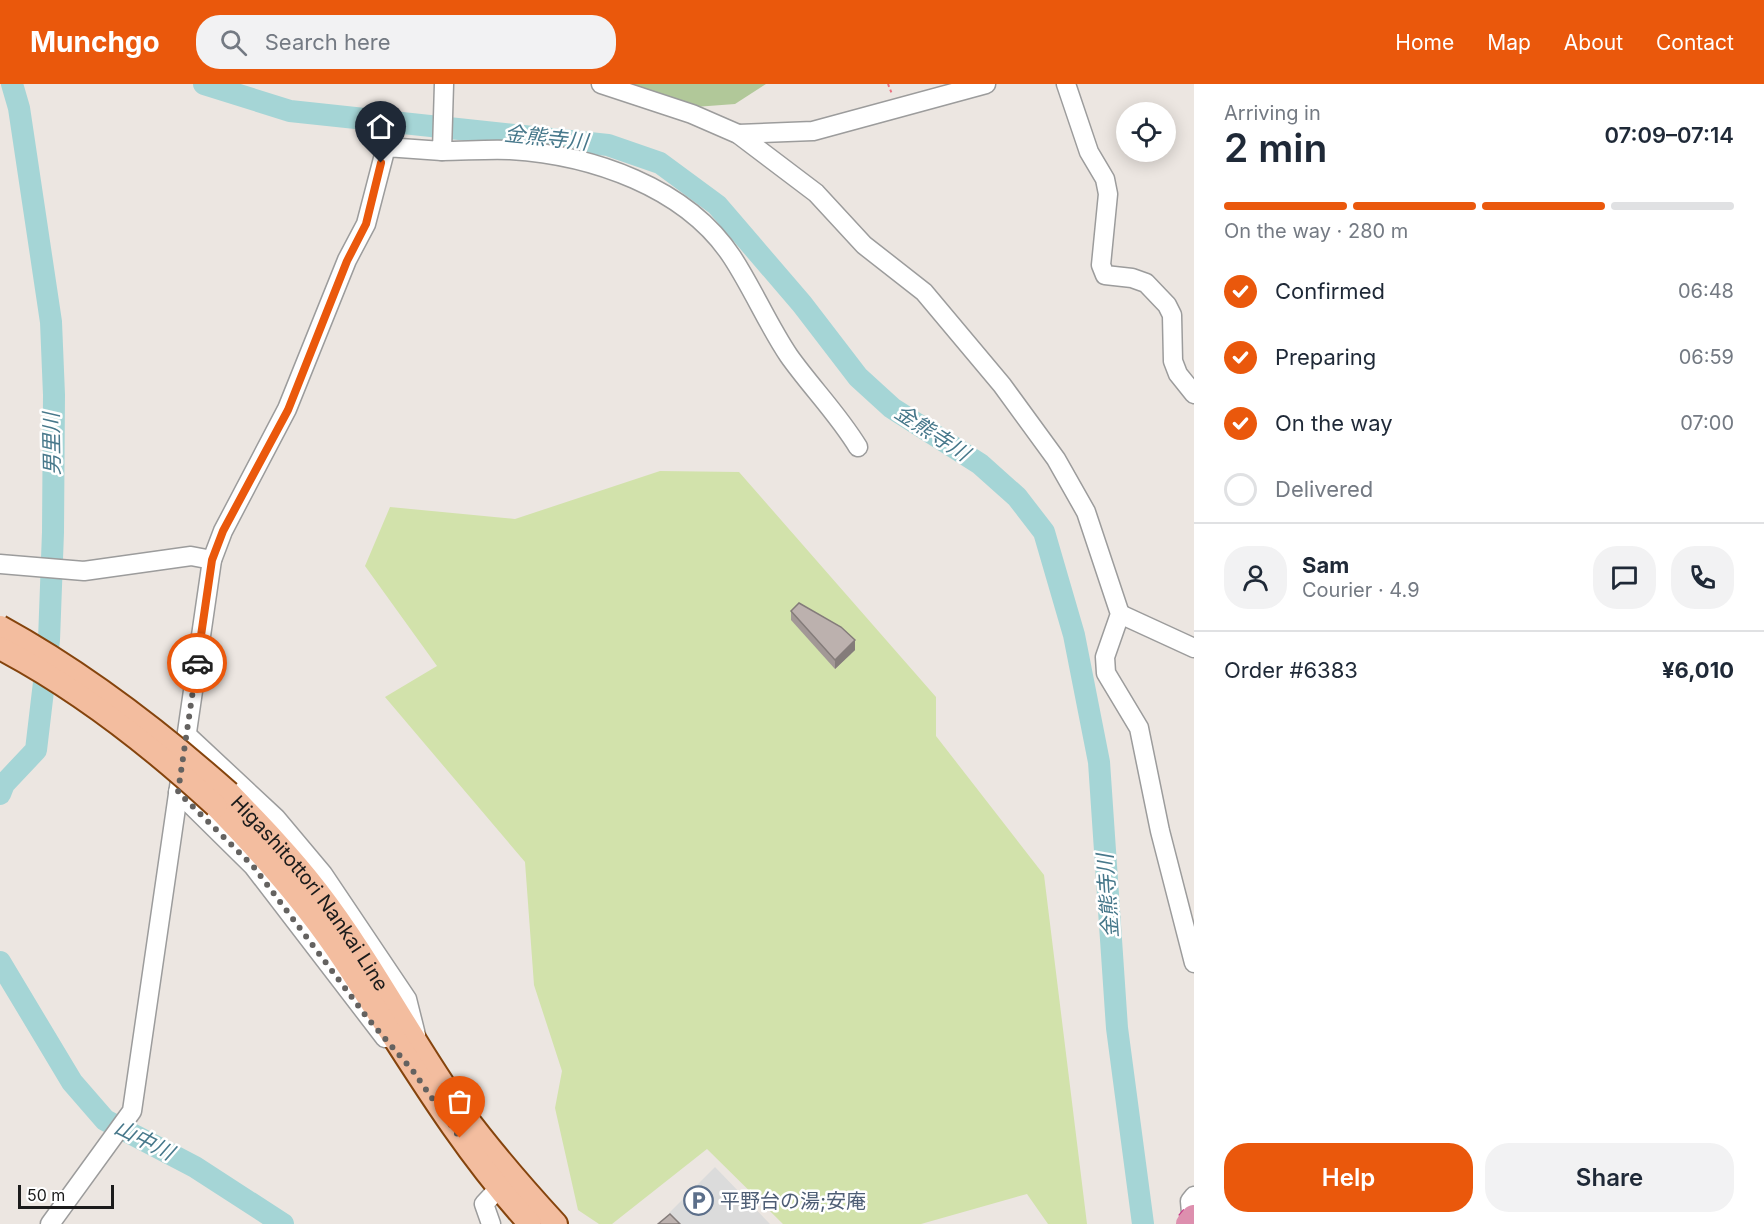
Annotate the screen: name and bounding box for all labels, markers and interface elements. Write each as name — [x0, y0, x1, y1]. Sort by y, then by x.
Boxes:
search box — [196, 15, 616, 69]
text: Munchgo — [30, 25, 160, 59]
icon: search — [217, 26, 250, 59]
text: Search here — [265, 29, 391, 55]
text: Home — [1395, 30, 1454, 55]
text: Map — [1487, 30, 1531, 55]
text: About — [1564, 30, 1623, 55]
text: Contact — [1656, 30, 1734, 55]
pin — [355, 101, 406, 163]
text: Arriving in — [1224, 101, 1321, 125]
map controls — [1116, 102, 1176, 162]
button: locate — [1116, 102, 1176, 162]
icon: home — [364, 110, 397, 143]
water label: 金熊寺川 — [503, 121, 591, 155]
text: 07:09–07:14 — [1604, 122, 1734, 148]
text: 2 min — [1224, 124, 1327, 171]
text: On the way · 280 m — [1224, 219, 1408, 243]
icon: check — [1224, 275, 1257, 308]
text: Confirmed — [1275, 278, 1385, 304]
text: 06:48 — [1678, 279, 1734, 303]
icon: check — [1224, 341, 1257, 374]
text: Preparing — [1275, 344, 1376, 370]
text: 06:59 — [1679, 345, 1734, 369]
water label: 金熊寺川 — [890, 399, 976, 467]
icon: check — [1224, 407, 1257, 440]
water label: 男里川 — [38, 410, 65, 476]
text: On the way — [1275, 410, 1393, 436]
text: 07:00 — [1680, 411, 1734, 435]
text: Delivered — [1275, 476, 1373, 502]
button: person — [1224, 546, 1287, 609]
button: chat — [1593, 546, 1656, 609]
button: phone — [1671, 546, 1734, 609]
text: Sam — [1302, 552, 1349, 578]
text: Courier · 4.9 — [1302, 578, 1420, 602]
courier — [167, 633, 227, 693]
icon: car — [181, 647, 214, 680]
text: Order #6383 — [1224, 657, 1358, 683]
text: ¥6,010 — [1662, 657, 1734, 683]
street label: Higashitottori Nankai Line — [226, 790, 393, 995]
water label: 金熊寺川 — [1092, 851, 1123, 939]
pin — [434, 1076, 485, 1138]
icon: bag — [443, 1085, 476, 1118]
water label: 山中川 — [110, 1114, 180, 1166]
button: Help — [1224, 1143, 1473, 1212]
button: Share — [1485, 1143, 1734, 1212]
scale bar — [18, 1182, 114, 1210]
text: 50 m — [27, 1185, 65, 1205]
parking icon: 平野台の湯;安庵 — [683, 1185, 715, 1217]
place label: 平野台の湯;安庵 — [720, 1189, 866, 1213]

